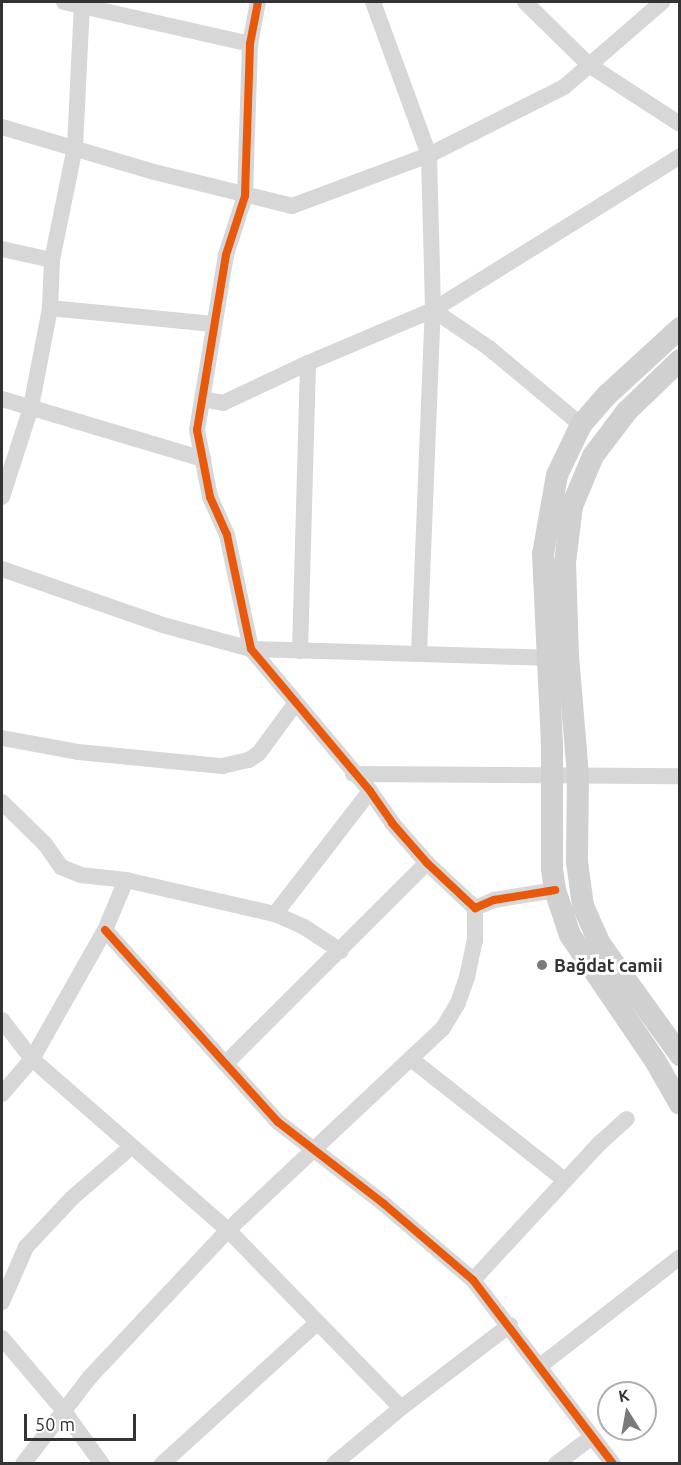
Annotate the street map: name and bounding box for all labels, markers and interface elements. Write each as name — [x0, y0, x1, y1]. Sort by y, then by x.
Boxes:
place label: Bağdat camii — [554, 954, 663, 976]
marker: Bağdat camii — [535, 958, 549, 972]
north arrow — [597, 1381, 657, 1441]
text: K — [617, 1385, 631, 1405]
scale bar — [27, 1402, 140, 1440]
text: 50 m — [35, 1414, 75, 1434]

